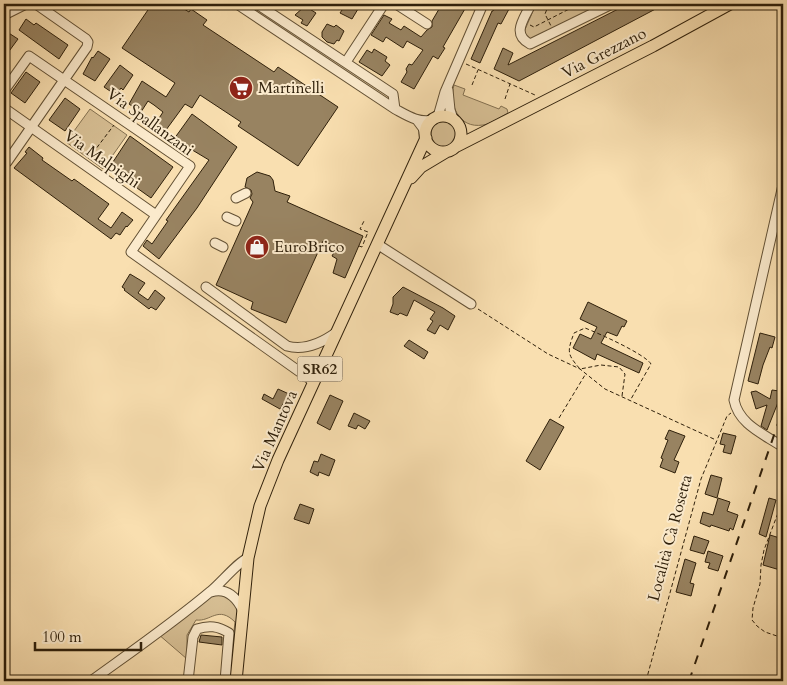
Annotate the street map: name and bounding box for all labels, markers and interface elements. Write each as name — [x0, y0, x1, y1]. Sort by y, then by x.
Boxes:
street label: Via Grezzano — [558, 22, 650, 84]
supermarket icon: Martinelli — [228, 75, 254, 101]
place label: Martinelli — [258, 77, 325, 99]
street label: Via Spallanzani — [102, 83, 198, 161]
street label: Via Malpighi — [59, 125, 145, 194]
shop icon: EuroBrico — [244, 234, 270, 260]
place label: EuroBrico — [274, 236, 345, 258]
road number: SR62 — [298, 356, 342, 382]
street label: Via Mantova — [247, 387, 303, 475]
street label: Località Cà Rosetta — [643, 472, 697, 604]
scale bar — [35, 620, 141, 652]
text: 100 m — [42, 627, 82, 647]

